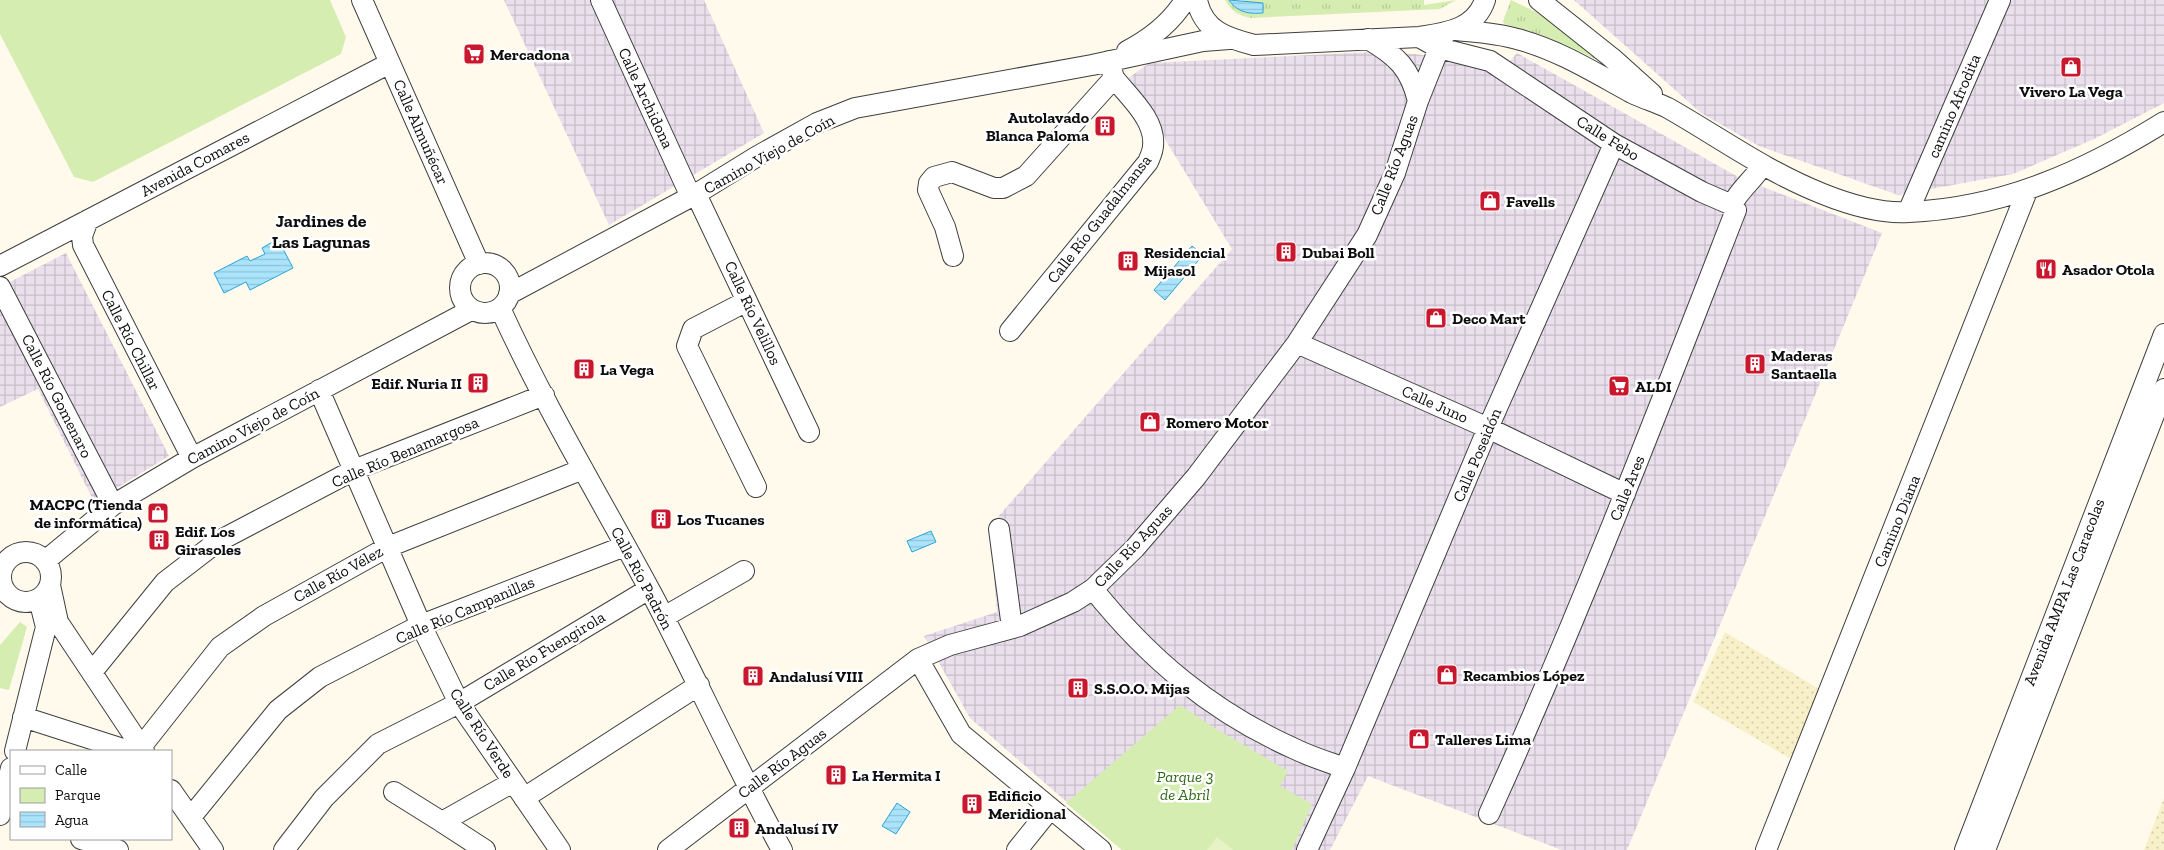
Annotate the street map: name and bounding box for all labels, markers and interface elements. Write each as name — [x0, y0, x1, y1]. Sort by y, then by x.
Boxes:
supermarket icon: Mercadona — [462, 42, 486, 66]
place label: Mercadona — [490, 45, 570, 64]
street label: Calle Archidona — [614, 45, 678, 152]
street label: camino Afrodita — [1924, 51, 1985, 161]
shop icon: Vivero La Vega — [2059, 55, 2083, 79]
street label: Calle Almuñécar — [389, 76, 453, 188]
place label: Vivero La Vega — [2019, 82, 2123, 101]
place label: Autolavado Blanca Paloma — [986, 108, 1090, 145]
street label: Camino Viejo de Coín — [700, 110, 839, 198]
street label: Calle Febo — [1573, 111, 1643, 165]
street label: Calle Río Aguas — [1366, 112, 1422, 218]
building icon: Autolavado Blanca Paloma — [1093, 114, 1117, 138]
street label: Avenida Comares — [137, 127, 253, 201]
street label: Calle Río Guadalmansa — [1043, 151, 1155, 287]
shop icon: Favells — [1478, 189, 1502, 213]
place label: Favells — [1506, 192, 1555, 211]
district label: Jardines de Las Lagunas — [272, 210, 370, 253]
building icon: Dubai Boll — [1274, 240, 1298, 264]
place label: Residencial Mijasol — [1144, 243, 1226, 280]
place label: Dubai Boll — [1302, 243, 1375, 262]
building icon: Residencial Mijasol — [1116, 249, 1140, 273]
restaurant icon: Asador Otola — [2034, 257, 2058, 281]
street label: Calle Río Velillos — [721, 258, 785, 368]
place label: Asador Otola — [2062, 260, 2155, 279]
street label: Calle Río Chillar — [97, 286, 165, 394]
shop icon: Deco Mart — [1424, 306, 1448, 330]
place label: Deco Mart — [1452, 309, 1526, 328]
street label: Calle Río Gomenaro — [18, 331, 96, 461]
place label: Maderas Santaella — [1771, 346, 1837, 383]
building icon: Maderas Santaella — [1743, 352, 1767, 376]
building icon: La Vega — [572, 357, 596, 381]
place label: La Vega — [600, 360, 654, 379]
building icon: Edif. Nuria II — [466, 371, 490, 395]
place label: Edif. Nuria II — [371, 374, 462, 393]
supermarket icon: ALDI — [1607, 374, 1631, 398]
place label: ALDI — [1635, 377, 1672, 396]
street label: Calle Juno — [1399, 381, 1471, 427]
street label: Camino Viejo de Coín — [184, 383, 323, 469]
street label: Calle Poseidón — [1449, 405, 1506, 505]
shop icon: Romero Motor — [1138, 410, 1162, 434]
street label: Calle Río Benamargosa — [329, 412, 482, 492]
place label: Romero Motor — [1166, 413, 1269, 432]
street label: Calle Ares — [1605, 453, 1649, 523]
street label: Camino Diana — [1870, 472, 1924, 570]
place label: MACPC (Tienda de informática) — [30, 495, 142, 532]
street label: Avenida AMPA Las Caracolas — [2019, 496, 2109, 688]
shop icon: MACPC (Tienda de informática) — [146, 501, 170, 525]
street label: Calle Río Aguas — [1090, 501, 1176, 591]
building icon: Los Tucanes — [649, 507, 673, 531]
place label: Los Tucanes — [677, 510, 765, 529]
place label: Edif. Los Girasoles — [175, 522, 241, 559]
street label: Calle Río Padrón — [607, 523, 677, 633]
building icon: Edif. Los Girasoles — [147, 528, 171, 552]
street label: Calle Río Vélez — [290, 542, 386, 606]
street label: Calle Río Campanillas — [393, 572, 537, 648]
street label: Calle Río Fuengirola — [480, 607, 609, 695]
shop icon: Recambios López — [1435, 663, 1459, 687]
building icon: Andalusí VIII — [741, 664, 765, 688]
place label: Recambios López — [1463, 666, 1585, 685]
place label: Andalusí VIII — [769, 667, 863, 686]
building icon: S.S.O.O. Mijas — [1066, 676, 1090, 700]
place label: S.S.O.O. Mijas — [1094, 679, 1190, 698]
street label: Calle Río Verde — [446, 685, 518, 781]
street label: Calle Río Aguas — [734, 723, 830, 803]
shop icon: Talleres Lima — [1407, 727, 1431, 751]
place label: Talleres Lima — [1435, 730, 1531, 749]
legend — [10, 750, 172, 840]
text: Calle — [55, 761, 87, 779]
building icon: La Hermita I — [824, 763, 848, 787]
place label: La Hermita I — [852, 766, 941, 785]
park label: Parque 3 de Abril — [1156, 767, 1214, 804]
text: Parque — [55, 786, 101, 804]
place label: Edificio Meridional — [988, 786, 1067, 823]
building icon: Edificio Meridional — [960, 792, 984, 816]
text: Agua — [55, 811, 88, 829]
building icon: Andalusí IV — [727, 816, 751, 840]
place label: Andalusí IV — [755, 819, 838, 838]

